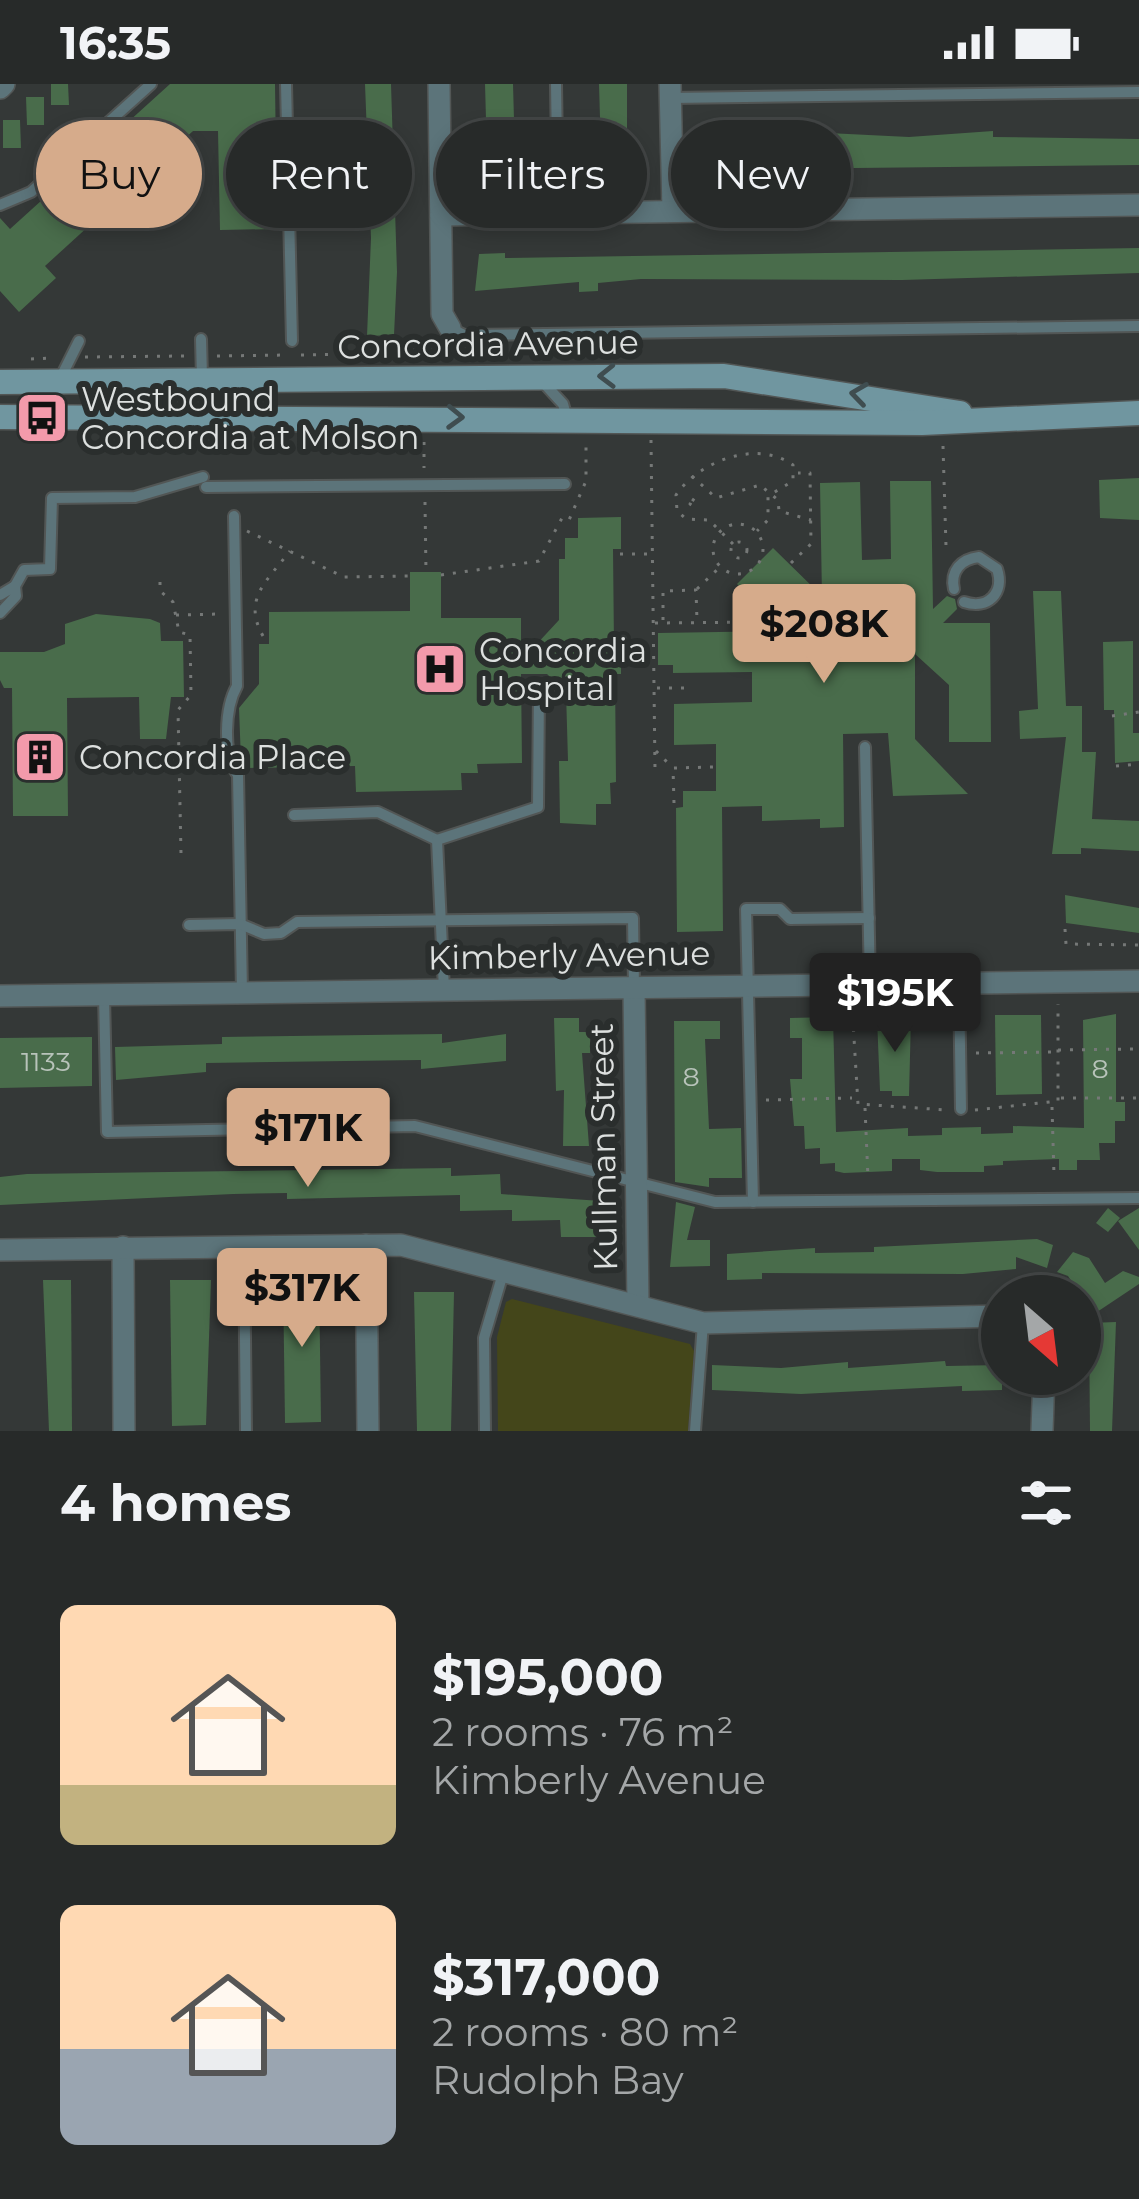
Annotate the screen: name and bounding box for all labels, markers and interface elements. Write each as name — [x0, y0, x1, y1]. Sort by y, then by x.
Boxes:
text: 16:35 — [60, 15, 171, 70]
chip: Buy — [36, 120, 202, 228]
chip: Rent — [226, 120, 412, 228]
chip: Filters — [436, 120, 647, 228]
chip: New — [671, 120, 851, 228]
street label: Concordia Avenue — [337, 321, 639, 367]
one-way arrow — [597, 362, 616, 388]
place label: Westbound Concordia at Molson — [81, 379, 420, 457]
one-way arrow — [850, 382, 869, 408]
bus stop icon: Westbound Concordia at Molson — [14, 390, 70, 446]
one-way arrow — [446, 404, 465, 430]
pin: $208K — [740, 584, 908, 686]
text: $208K — [760, 599, 888, 647]
place label: Concordia Hospital — [479, 630, 647, 708]
hospital icon: Concordia Hospital — [412, 641, 468, 697]
building icon: Concordia Place — [12, 729, 68, 785]
place label: Concordia Place — [79, 737, 346, 777]
street label: Kimberly Avenue — [427, 933, 711, 977]
pin: $195K — [811, 953, 979, 1055]
text: $195K — [837, 968, 953, 1016]
street label: Kullman Street — [581, 1023, 625, 1271]
house number: 1133 — [21, 1045, 71, 1078]
house number: 8 — [1091, 1052, 1109, 1085]
house number: 8 — [682, 1060, 700, 1093]
pin: $171K — [224, 1088, 392, 1190]
text: $171K — [254, 1103, 362, 1151]
pin: $317K — [218, 1248, 386, 1350]
text: $317K — [244, 1263, 360, 1311]
north arrow — [981, 1275, 1101, 1395]
map controls — [981, 1275, 1101, 1395]
icon: filters — [1013, 1470, 1079, 1536]
text: 4 homes — [60, 1472, 291, 1534]
text: $195,000 — [432, 1646, 663, 1708]
icon: home — [156, 1653, 300, 1797]
text: 2 rooms · 76 m² — [432, 1708, 733, 1756]
text: Kimberly Avenue — [432, 1756, 766, 1804]
text: $317,000 — [432, 1946, 660, 2008]
icon: home — [156, 1953, 300, 2097]
text: 2 rooms · 80 m² — [432, 2008, 738, 2056]
text: Rudolph Bay — [432, 2056, 684, 2104]

